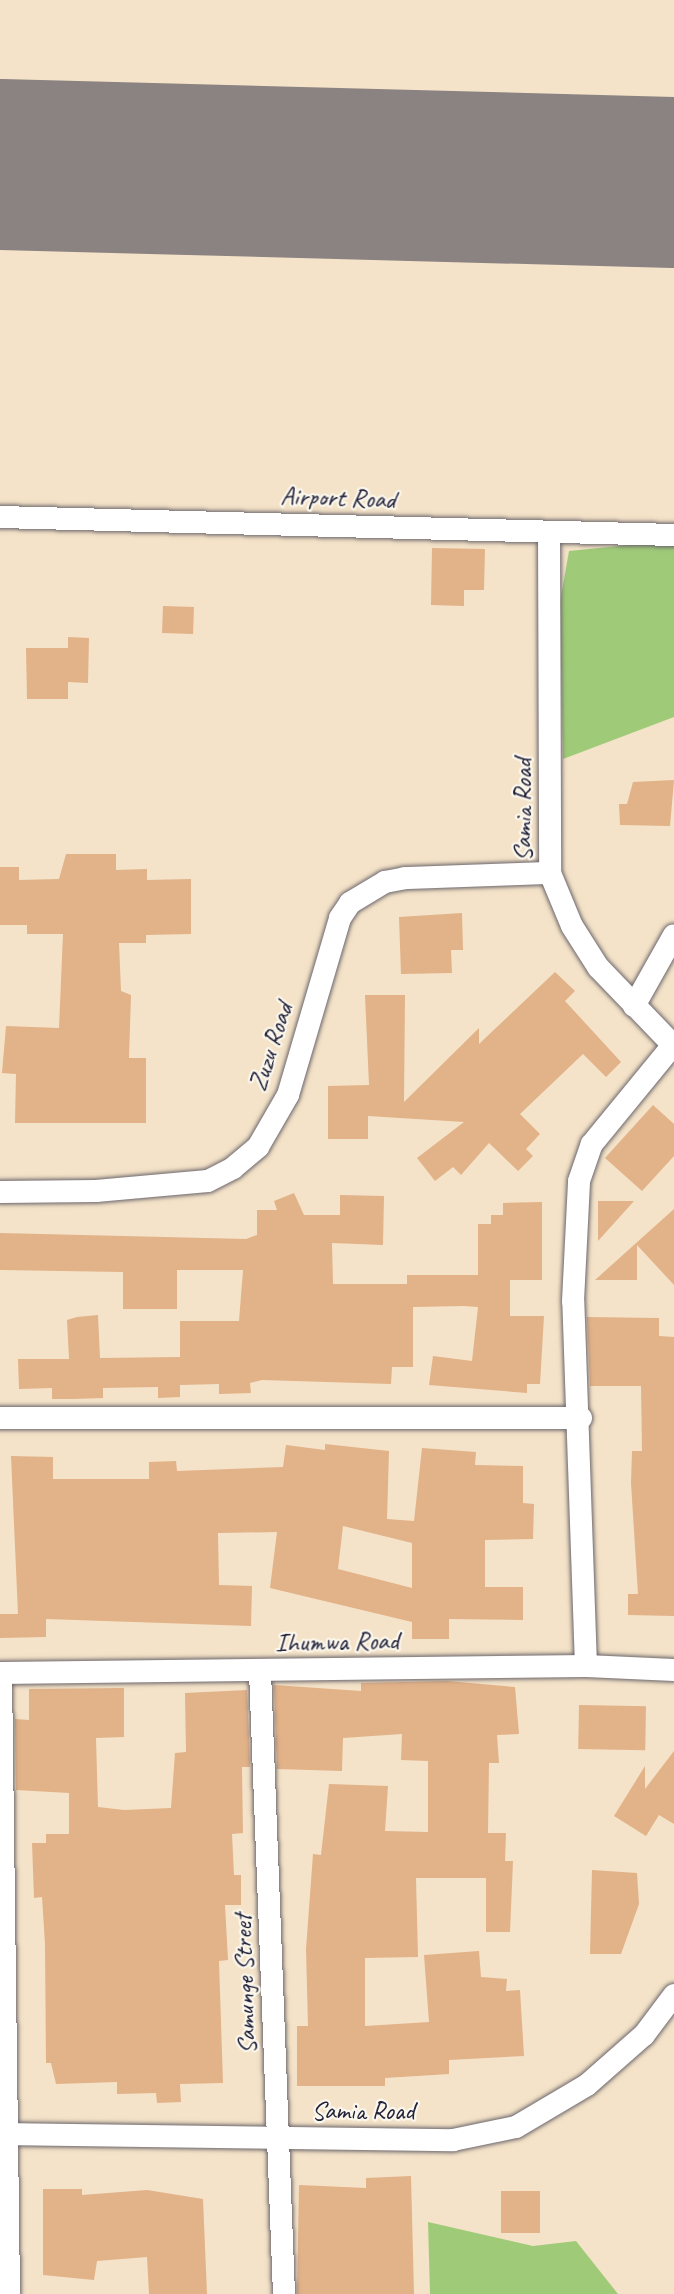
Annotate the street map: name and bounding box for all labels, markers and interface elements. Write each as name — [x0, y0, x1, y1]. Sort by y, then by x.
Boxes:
street label: Airport Road — [280, 480, 396, 516]
street label: Samia Road — [507, 758, 539, 862]
street label: Zuzu Road — [242, 999, 300, 1095]
street label: Ihumwa Road — [276, 1625, 398, 1659]
street label: Samunge Street — [227, 1913, 263, 2055]
street label: Samia Road — [311, 2095, 415, 2127]

